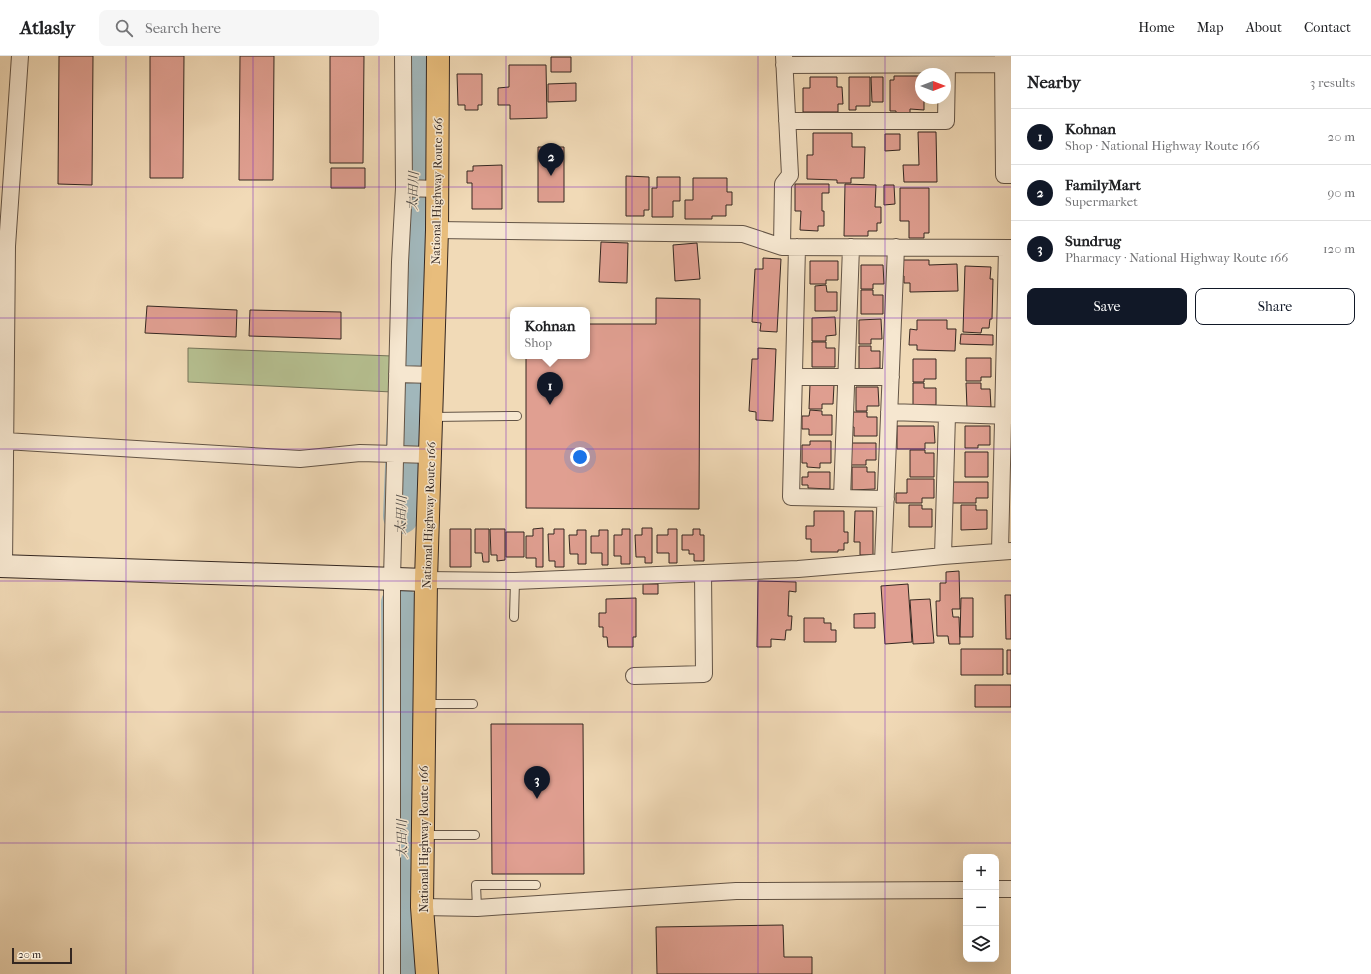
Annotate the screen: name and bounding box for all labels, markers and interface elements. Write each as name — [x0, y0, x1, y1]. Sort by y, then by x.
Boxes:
search box — [99, 10, 379, 46]
text: Atlasly — [20, 17, 75, 39]
icon: search — [113, 17, 135, 39]
text: Search here — [145, 19, 221, 37]
text: Home — [1138, 19, 1175, 36]
text: Map — [1197, 19, 1224, 36]
text: About — [1246, 19, 1282, 36]
text: Contact — [1304, 19, 1351, 36]
north arrow — [915, 68, 951, 104]
text: Nearby — [1027, 72, 1081, 92]
text: 3 results — [1310, 75, 1355, 90]
street label: National Highway Route 166 — [429, 117, 445, 265]
text: Kohnan — [1065, 120, 1116, 138]
text: 1 — [1038, 129, 1042, 144]
text: 20 m — [1328, 129, 1355, 144]
text: Shop · National Highway Route 166 — [1065, 138, 1260, 153]
pin: 2 — [538, 143, 564, 176]
water label: 太田川 — [405, 169, 421, 211]
text: FamilyMart — [1065, 176, 1141, 194]
text: 2 — [1037, 185, 1043, 200]
text: 90 m — [1327, 185, 1355, 200]
text: Supermarket — [1065, 194, 1138, 209]
text: Sundrug — [1065, 232, 1121, 250]
text: 3 — [1037, 241, 1043, 256]
text: 120 m — [1323, 241, 1355, 256]
text: Pharmacy · National Highway Route 166 — [1065, 250, 1288, 265]
button: Save — [1027, 288, 1187, 325]
button: Share — [1195, 288, 1355, 325]
popup — [510, 307, 590, 359]
text: Kohnan — [525, 317, 575, 335]
text: Shop — [525, 335, 552, 350]
pin: 1 — [537, 372, 563, 405]
street label: National Highway Route 166 — [419, 441, 439, 589]
your location — [570, 447, 590, 467]
water label: 太田川 — [393, 493, 409, 535]
street label: National Highway Route 166 — [417, 765, 431, 912]
pin: 3 — [524, 766, 550, 799]
water label: 太田川 — [394, 817, 410, 859]
map controls — [963, 854, 999, 962]
button: + — [963, 854, 999, 890]
button: − — [963, 890, 999, 926]
button: layers — [963, 926, 999, 962]
scale bar — [12, 946, 72, 965]
text: 20 m — [18, 948, 41, 961]

